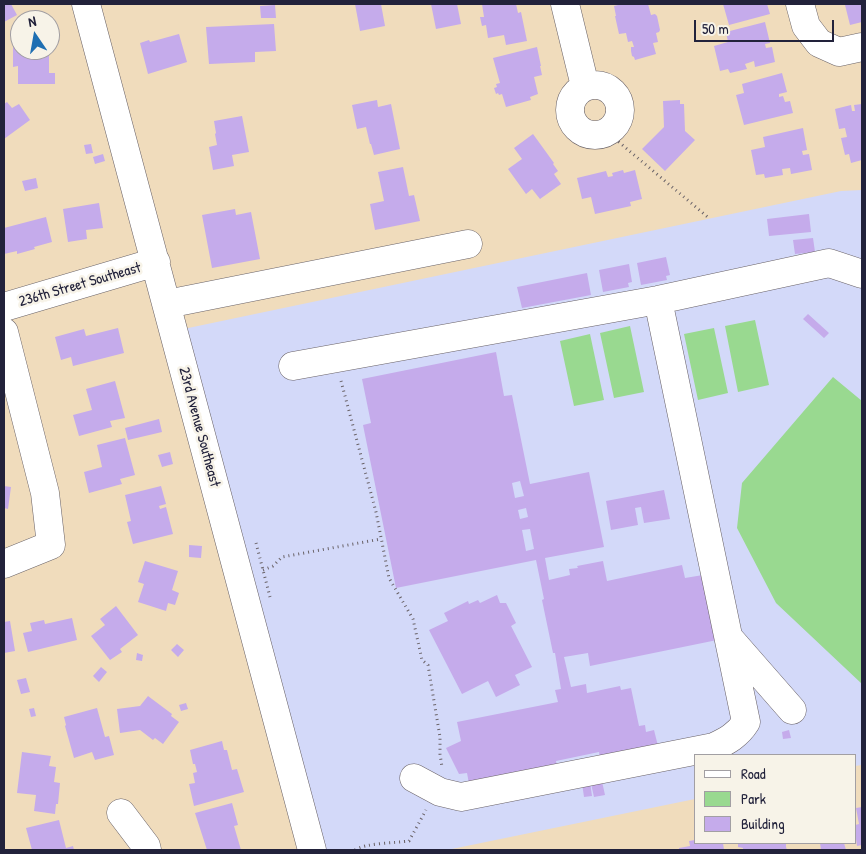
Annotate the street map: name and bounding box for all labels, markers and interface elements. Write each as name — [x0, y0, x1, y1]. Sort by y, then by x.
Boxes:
north arrow — [10, 10, 60, 60]
scale bar — [696, 10, 836, 42]
text: N — [26, 11, 38, 31]
text: 50 m — [702, 18, 729, 39]
street label: 236th Street Southeast — [17, 259, 143, 311]
street label: 23rd Avenue Southeast — [174, 365, 224, 489]
legend — [694, 754, 856, 844]
text: Road — [741, 763, 766, 784]
text: Park — [741, 788, 766, 809]
text: Building — [741, 813, 785, 834]

